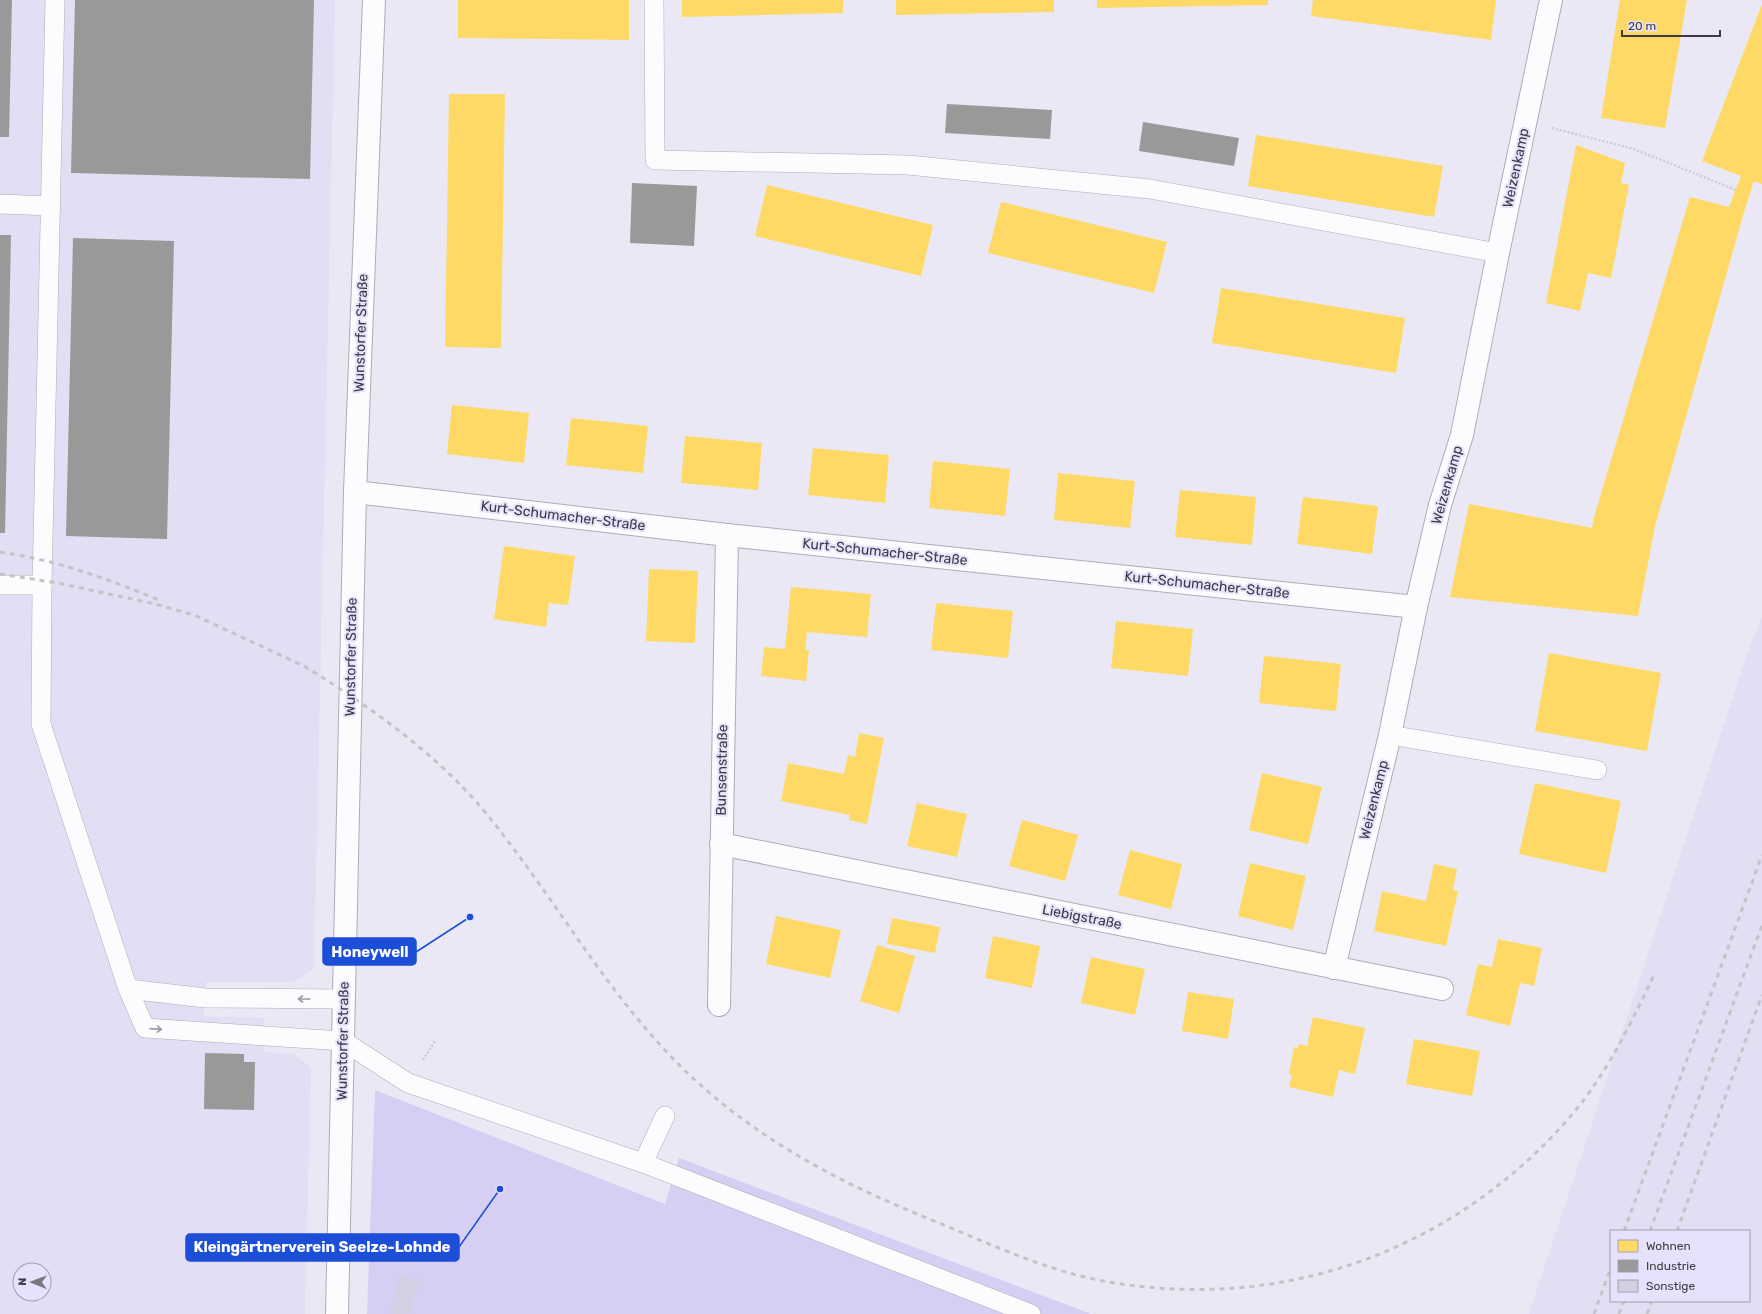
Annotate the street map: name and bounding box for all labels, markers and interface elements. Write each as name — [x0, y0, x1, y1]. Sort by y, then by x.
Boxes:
scale bar — [1622, 12, 1720, 38]
text: 20 m — [1628, 19, 1656, 33]
street label: Weizenkamp — [1499, 127, 1533, 209]
street label: Wunstorfer Straße — [350, 273, 372, 393]
street label: Weizenkamp — [1428, 444, 1466, 526]
street label: Kurt-Schumacher-Straße — [480, 497, 647, 535]
street label: Kurt-Schumacher-Straße — [802, 535, 969, 569]
street label: Kurt-Schumacher-Straße — [1124, 568, 1291, 602]
street label: Wunstorfer Straße — [341, 597, 361, 716]
street label: Bunsenstraße — [713, 724, 731, 816]
street label: Weizenkamp — [1356, 759, 1392, 841]
street label: Liebigstraße — [1041, 901, 1123, 933]
callout: Honeywell — [323, 938, 416, 965]
text: Honeywell — [331, 943, 409, 961]
street label: Wunstorfer Straße — [333, 981, 353, 1100]
one-way arrow — [298, 995, 311, 1003]
one-way arrow — [149, 1025, 162, 1032]
legend — [1610, 1230, 1750, 1302]
callout: Kleingärtnerverein Seelze-Lohnde — [186, 1234, 459, 1261]
text: Kleingärtnerverein Seelze-Lohnde — [193, 1238, 451, 1256]
text: Wohnen — [1646, 1239, 1691, 1253]
text: Industrie — [1646, 1259, 1696, 1273]
north arrow — [12, 1262, 52, 1302]
text: N — [16, 1278, 29, 1286]
text: Sonstige — [1646, 1279, 1695, 1293]

